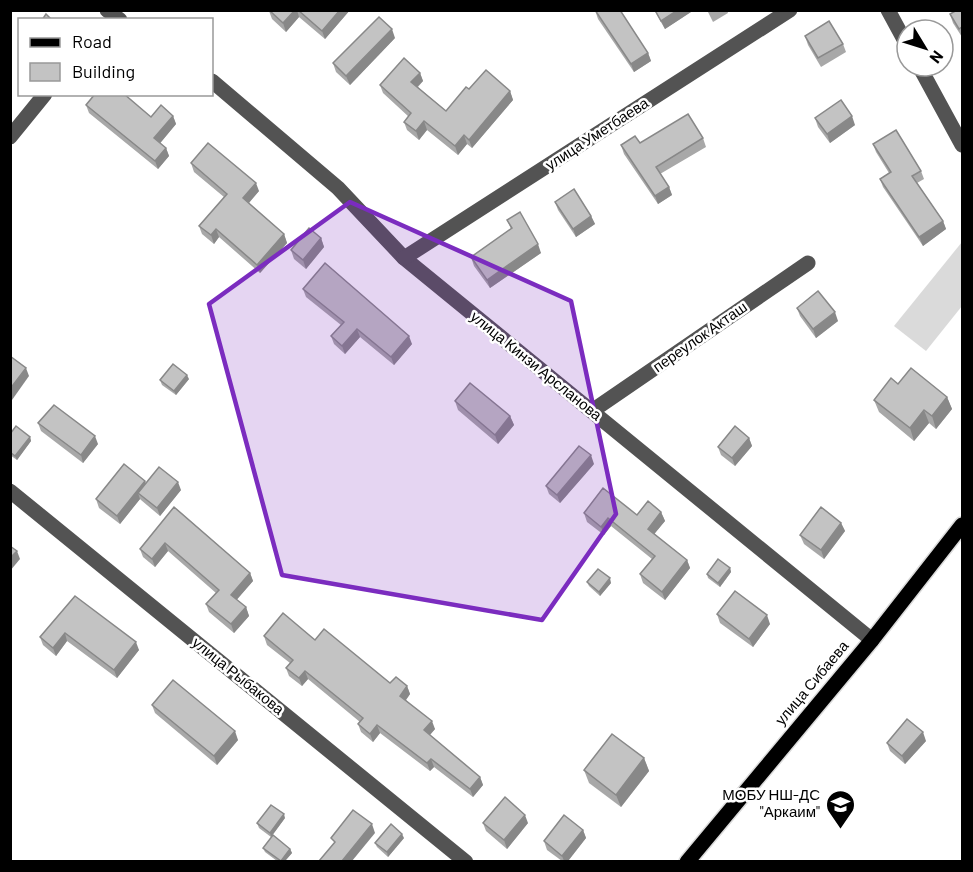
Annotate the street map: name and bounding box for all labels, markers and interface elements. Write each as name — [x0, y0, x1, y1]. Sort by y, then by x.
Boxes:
legend — [18, 18, 213, 96]
north arrow — [895, 18, 955, 78]
text: Road — [72, 30, 112, 52]
text: N — [926, 48, 948, 68]
text: Building — [72, 60, 135, 82]
street label: улица Уметбаева — [542, 93, 652, 173]
street label: переулок Акташ — [649, 297, 750, 375]
street label: улица Кинзи Арсланова — [467, 307, 606, 424]
street label: улица Рыбакова — [189, 633, 289, 718]
street label: улица Сибаева — [771, 636, 852, 728]
place label: МОБУ НШ-ДС "Аркаим" — [722, 785, 820, 820]
school or university icon: МОБУ НШ-ДС "Аркаим" — [825, 788, 857, 830]

